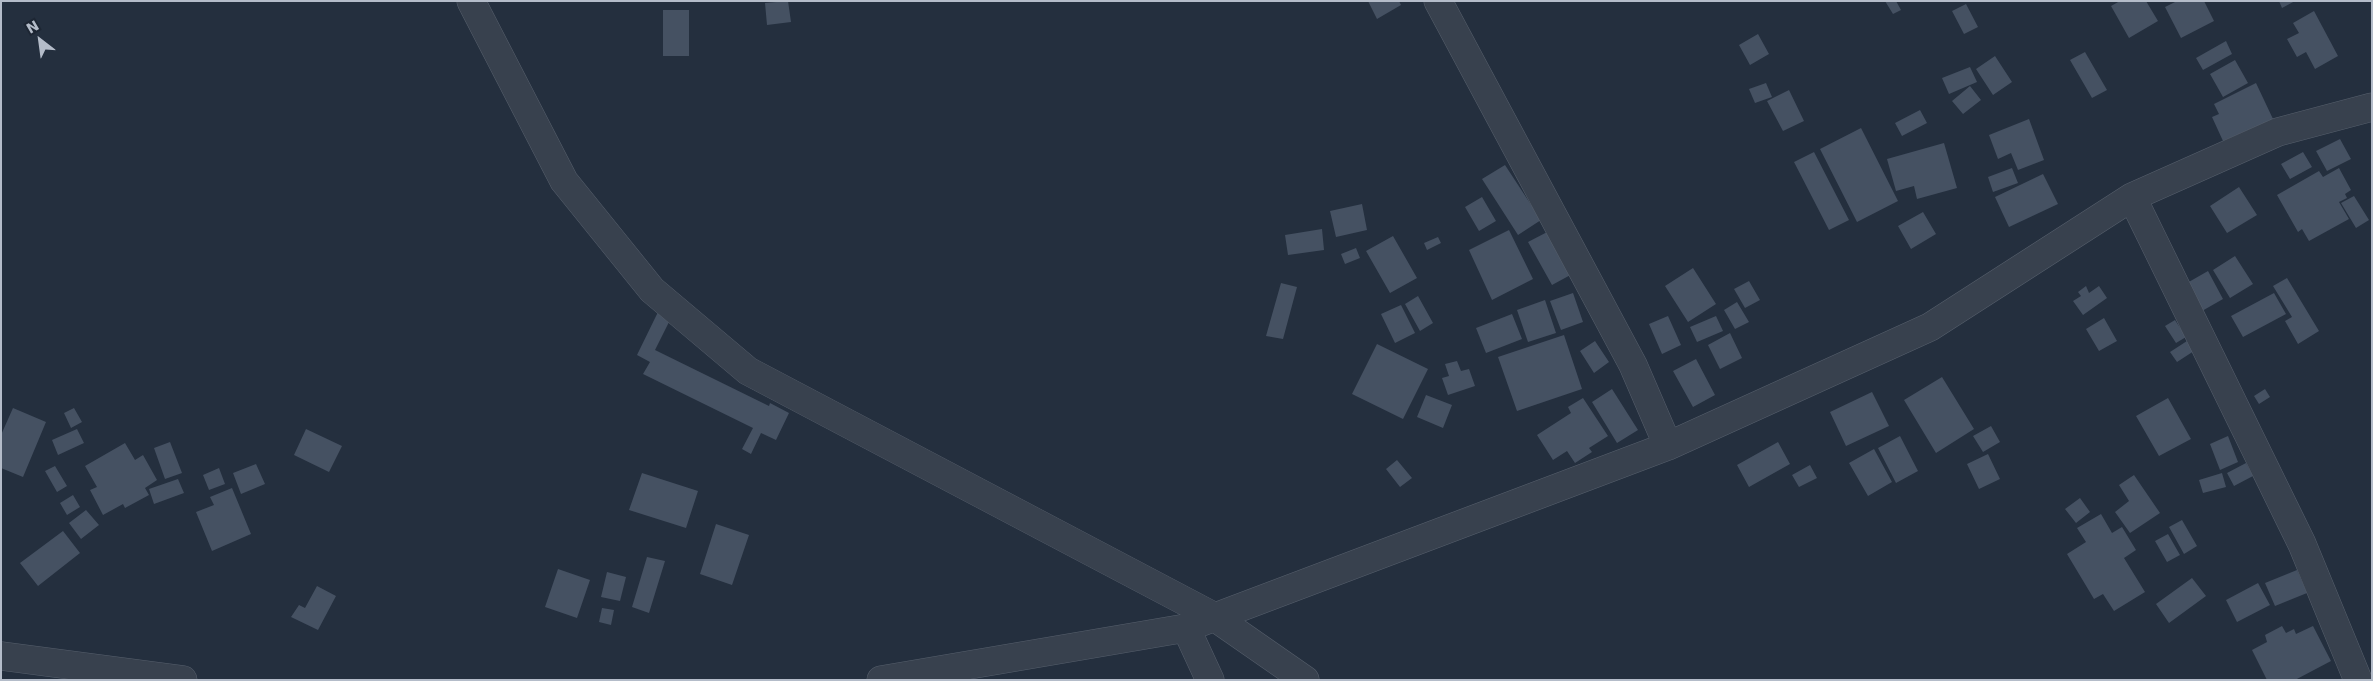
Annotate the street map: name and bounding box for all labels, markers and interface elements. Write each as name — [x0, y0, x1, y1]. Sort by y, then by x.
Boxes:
north arrow — [15, 15, 65, 65]
text: N — [23, 17, 42, 37]

